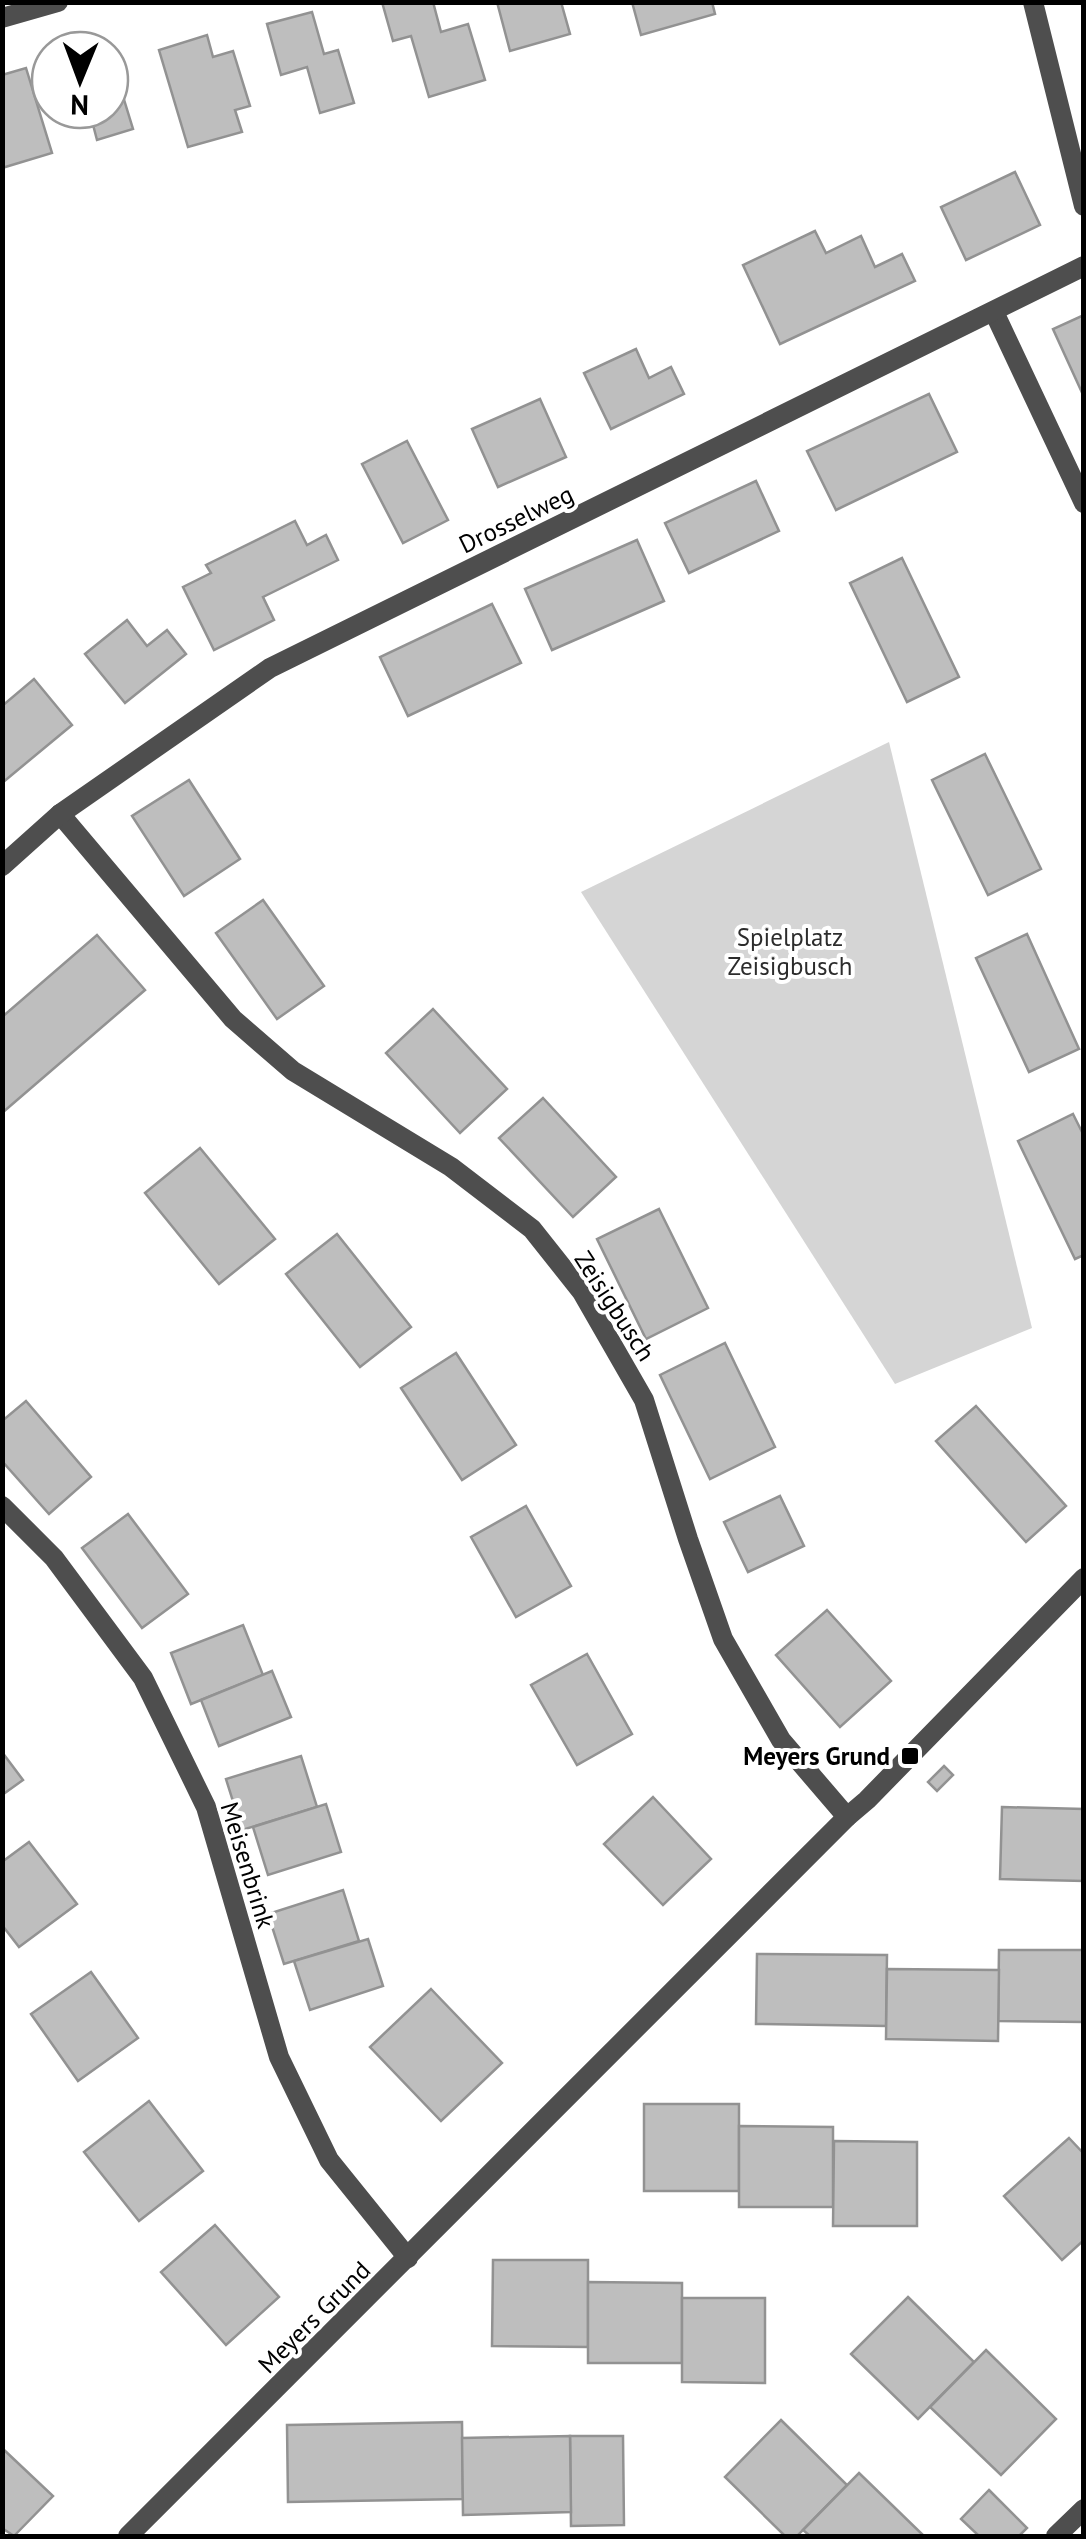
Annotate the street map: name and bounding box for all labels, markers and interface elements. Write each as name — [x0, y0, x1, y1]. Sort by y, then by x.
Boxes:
north arrow — [30, 30, 130, 130]
text: N — [70, 87, 89, 124]
street label: Drosselweg — [454, 478, 578, 560]
park label: Spielplatz Zeisigbusch — [728, 921, 852, 982]
street label: Zeisigbusch — [568, 1245, 662, 1367]
place label: Meyers Grund — [743, 1740, 890, 1772]
marker: Meyers Grund — [899, 1745, 921, 1767]
street label: Meisenbrink — [214, 1798, 282, 1932]
street label: Meyers Grund — [251, 2254, 377, 2380]

